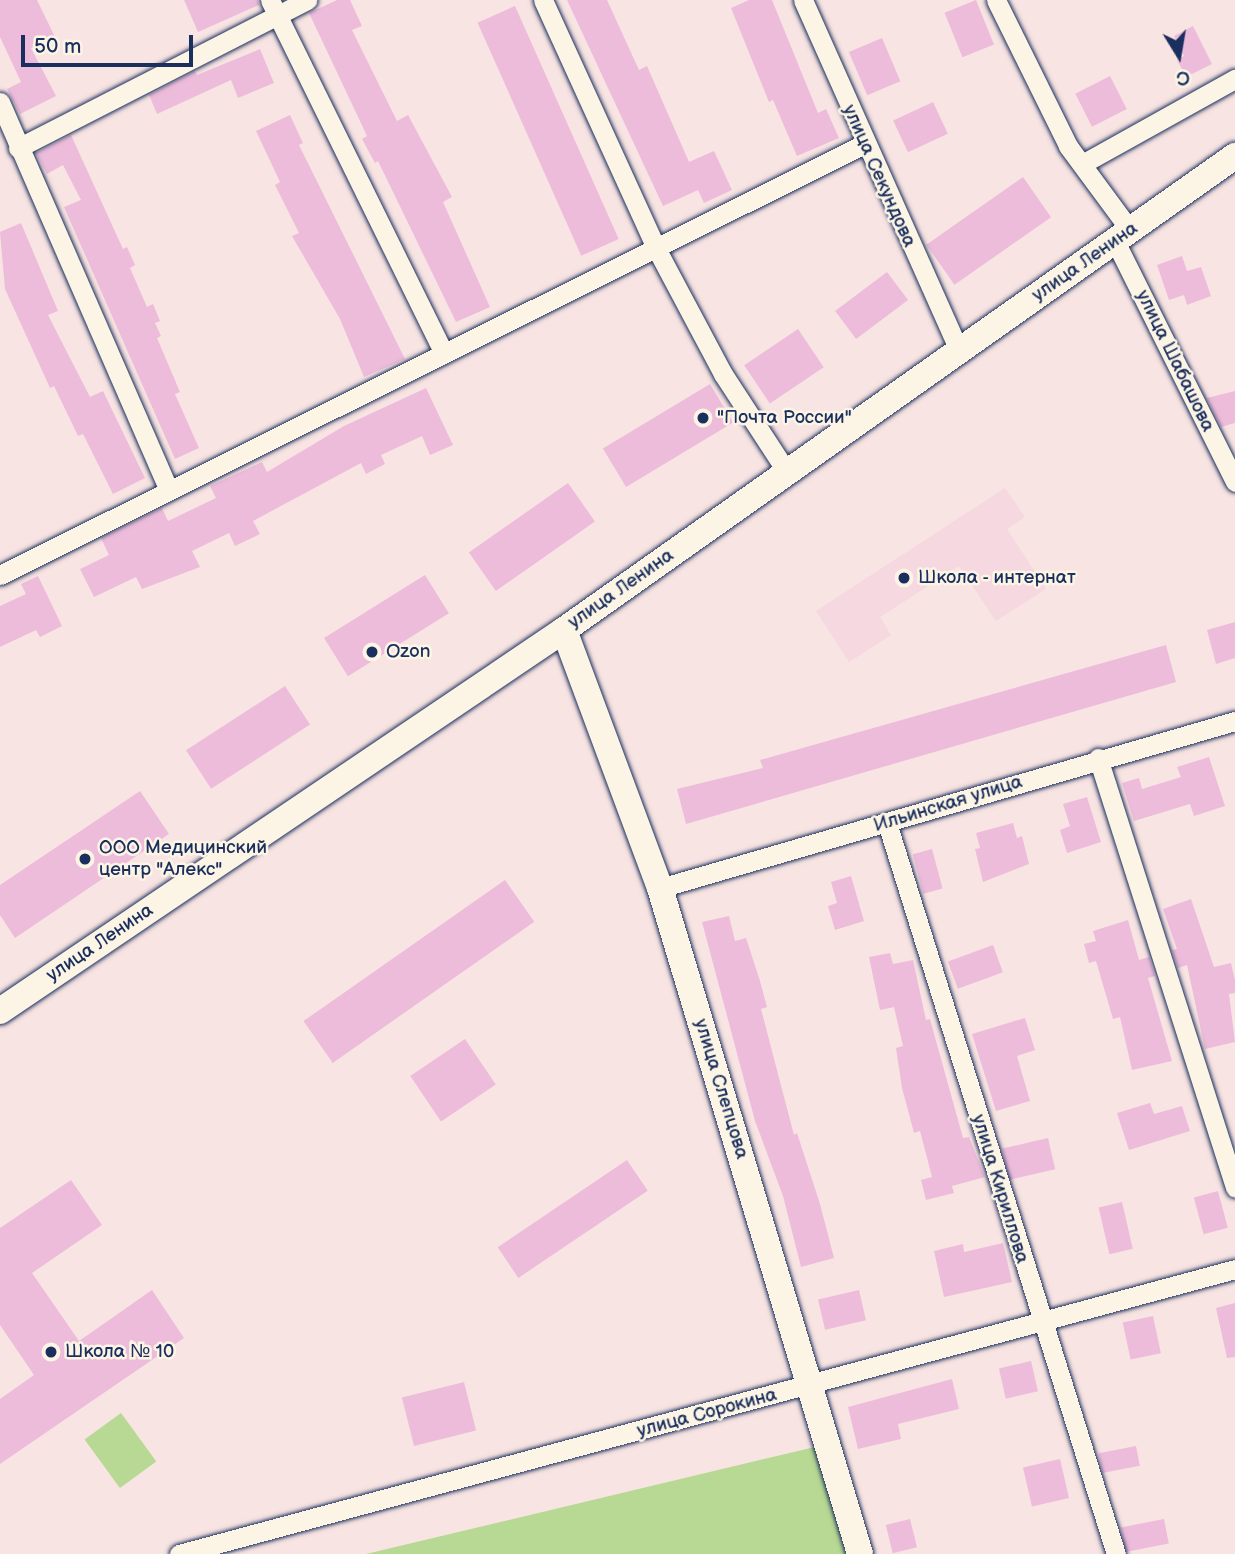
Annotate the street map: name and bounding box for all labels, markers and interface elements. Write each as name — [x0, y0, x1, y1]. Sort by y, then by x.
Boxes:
scale bar — [24, 21, 196, 65]
north arrow — [1144, 21, 1214, 91]
text: 50 m — [34, 34, 81, 59]
text: С — [1174, 65, 1192, 90]
street label: улица Секундова — [837, 101, 921, 251]
street label: улица Ленина — [1028, 217, 1142, 307]
street label: улица Шабашова — [1131, 286, 1219, 436]
place label: "Почта России" — [717, 407, 852, 429]
marker: "Почта России" — [695, 410, 711, 426]
street label: улица Ленина — [564, 544, 678, 634]
place label: Школа - интернат — [918, 567, 1077, 589]
marker: Школа - интернат — [896, 570, 912, 586]
place label: Ozon — [386, 641, 431, 663]
marker: Ozon — [364, 644, 380, 660]
street label: Ильинская улица — [871, 771, 1025, 837]
place label: ООО Медицинский центр "Алекс" — [99, 837, 267, 881]
marker: ООО Медицинский центр "Алекс" — [77, 851, 93, 867]
street label: улица Ленина — [42, 899, 158, 987]
street label: улица Слепцова — [689, 1016, 753, 1162]
street label: улица Кириллова — [967, 1112, 1033, 1266]
place label: Школа № 10 — [65, 1341, 174, 1363]
marker: Школа № 10 — [43, 1344, 59, 1360]
street label: улица Сорокина — [635, 1383, 779, 1443]

